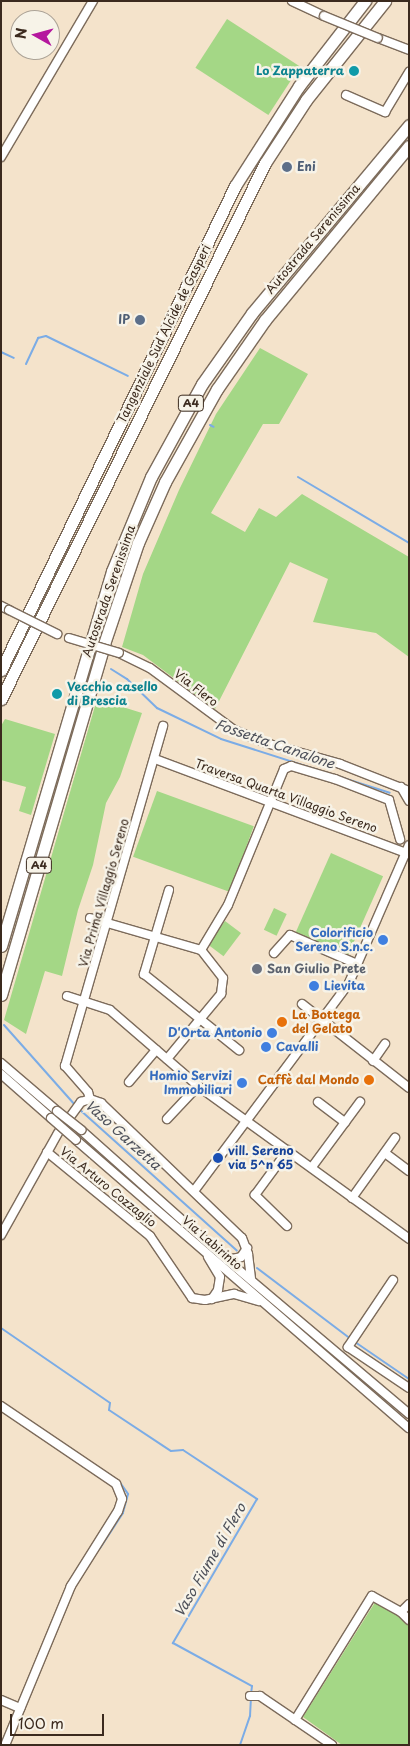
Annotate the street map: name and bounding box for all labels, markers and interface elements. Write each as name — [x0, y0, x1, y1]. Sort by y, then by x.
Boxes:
north arrow — [10, 10, 60, 60]
text: N — [10, 26, 32, 40]
place label: Lo Zappaterra — [255, 64, 344, 78]
marker: Lo Zappaterra — [348, 65, 360, 77]
place label: Eni — [297, 160, 316, 174]
marker: Eni — [281, 161, 293, 173]
street label: Autostrada Serenissima — [263, 181, 363, 297]
street label: Tangenziale Sud Alcide de Gasperi — [114, 241, 214, 427]
place label: IP — [118, 313, 130, 327]
marker: IP — [134, 314, 146, 326]
road number: A4 — [177, 394, 205, 412]
street label: Autostrada Serenissima — [80, 523, 138, 659]
street label: Via Flero — [172, 667, 220, 709]
place label: Vecchio casello di Brescia — [67, 680, 158, 708]
marker: Vecchio casello di Brescia — [51, 688, 63, 700]
water label: Fossetta Canalone — [213, 716, 337, 772]
street label: Traversa Quarta Villaggio Sereno — [192, 756, 380, 836]
street label: Via Prima Villaggio Sereno — [76, 817, 132, 969]
road number: A4 — [25, 856, 53, 874]
place label: Colorificio Sereno S.n.c. — [295, 926, 373, 954]
marker: Colorificio Sereno S.n.c. — [377, 934, 389, 946]
place label: San Giulio Prete — [267, 962, 366, 976]
marker: San Giulio Prete — [251, 963, 263, 975]
place label: Lievita — [324, 979, 365, 993]
marker: Lievita — [308, 980, 320, 992]
place label: La Bottega del Gelato — [292, 1008, 360, 1036]
marker: La Bottega del Gelato — [276, 1016, 288, 1028]
place label: D'Orta Antonio — [168, 1026, 262, 1040]
marker: D'Orta Antonio — [266, 1027, 278, 1039]
place label: Cavalli — [276, 1040, 318, 1054]
marker: Cavalli — [260, 1041, 272, 1053]
place label: Homio Servizi Immobiliari — [150, 1069, 232, 1097]
place label: Caffè dal Mondo — [258, 1073, 359, 1087]
marker: Caffè dal Mondo — [363, 1074, 375, 1086]
marker: Homio Servizi Immobiliari — [236, 1077, 248, 1089]
water label: Vaso Garzetta — [82, 1097, 164, 1173]
street label: Via Arturo Cozzaglio — [57, 1144, 159, 1230]
place label: vill. Sereno via 5^n 65 — [228, 1144, 294, 1172]
marker: vill. Sereno via 5^n 65 — [212, 1152, 224, 1164]
street label: Via Labirinto — [179, 1213, 245, 1273]
water label: Vaso Fiume di Flero — [170, 1500, 250, 1620]
scale bar — [12, 1704, 106, 1736]
text: 100 m — [18, 1711, 64, 1734]

